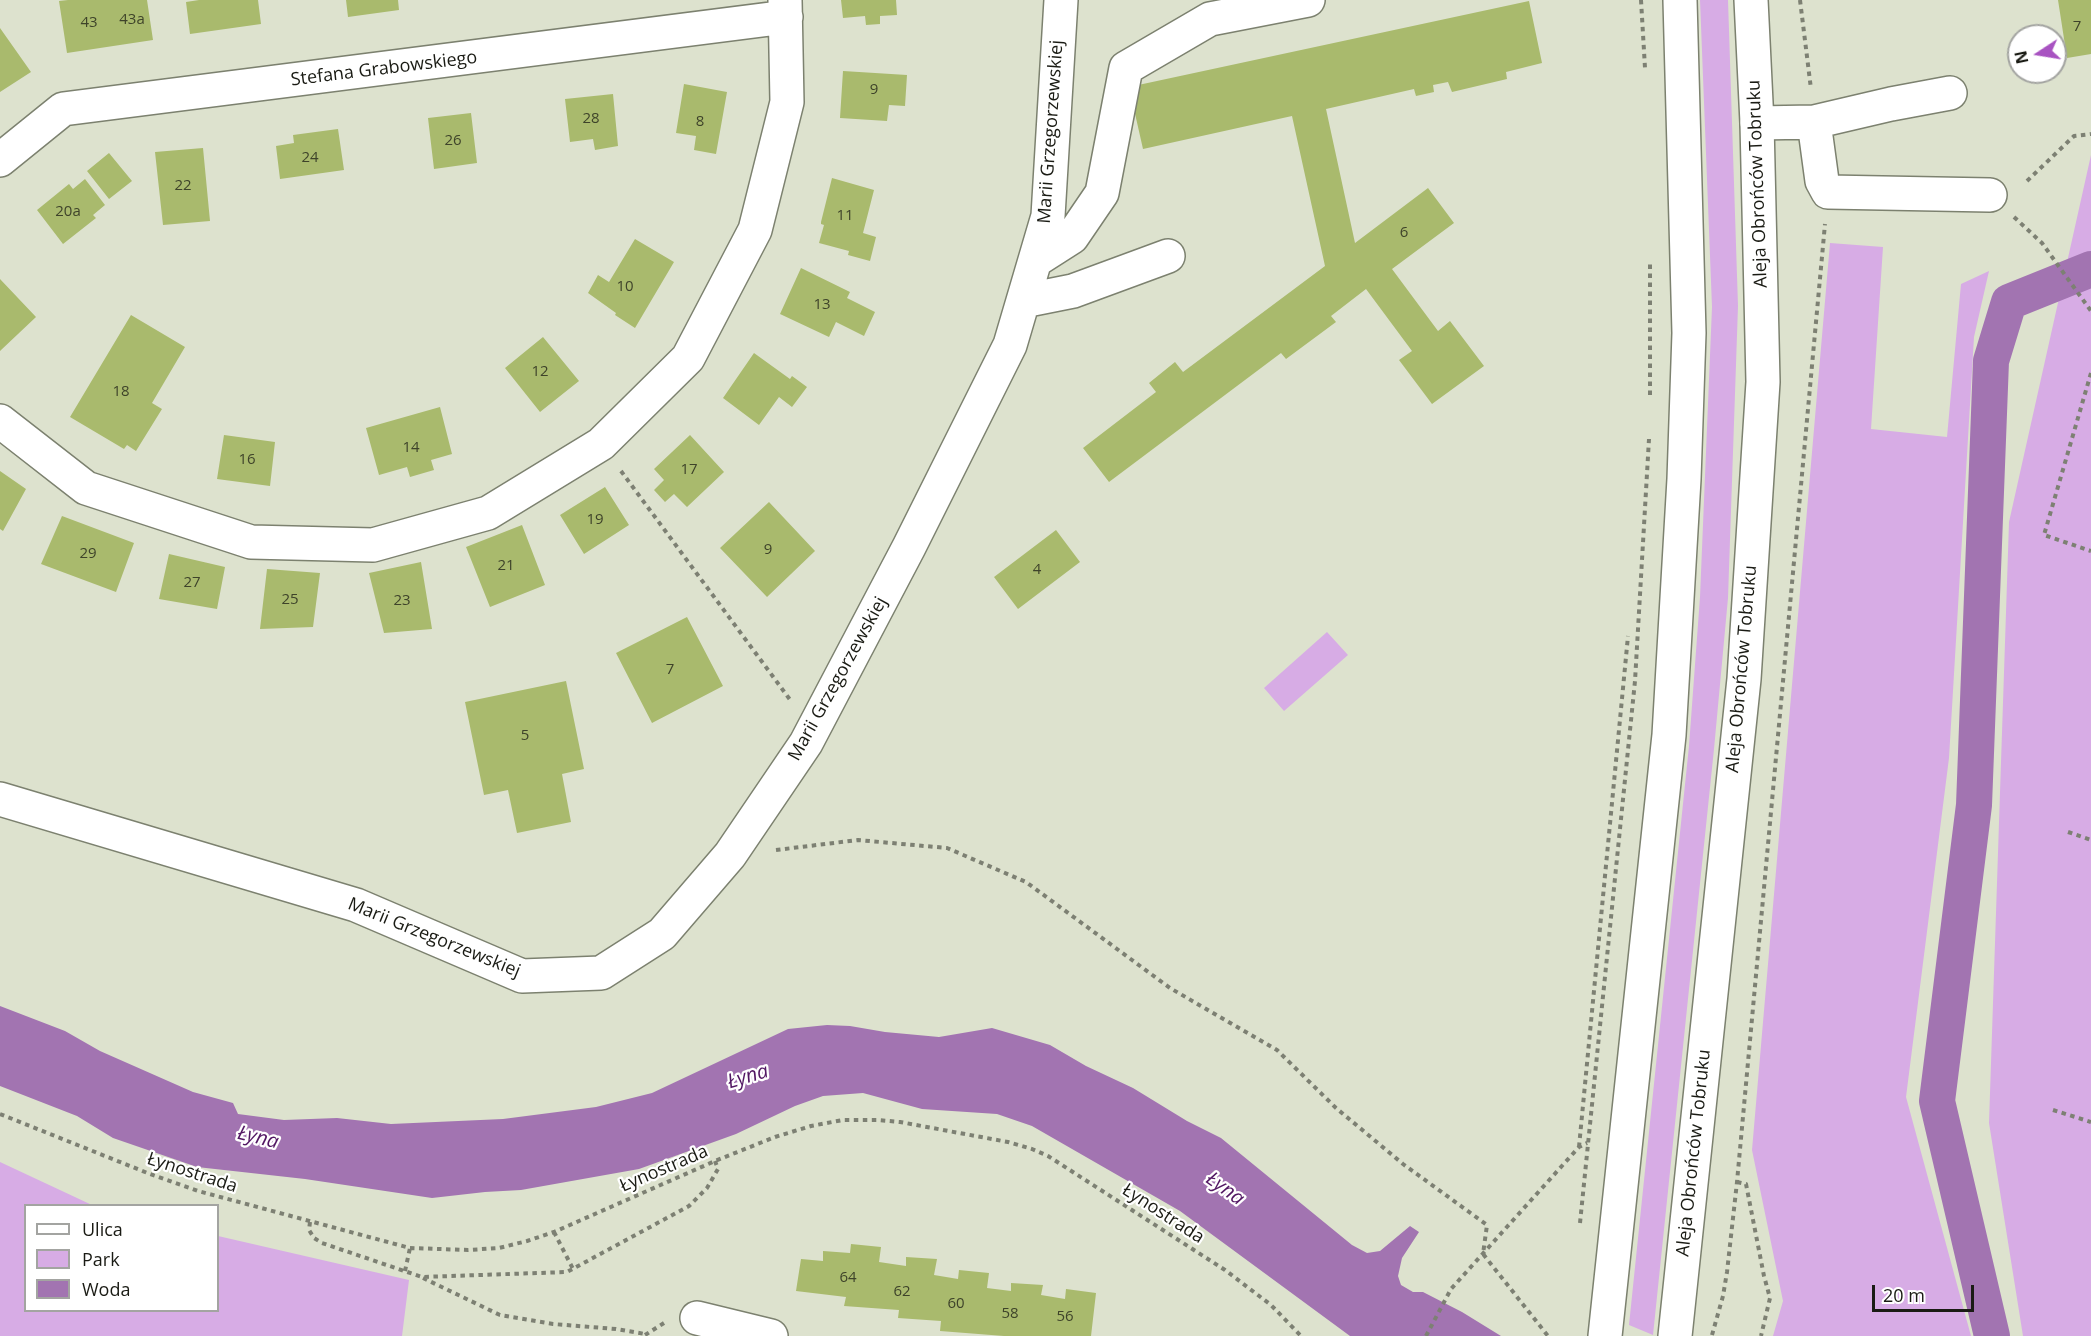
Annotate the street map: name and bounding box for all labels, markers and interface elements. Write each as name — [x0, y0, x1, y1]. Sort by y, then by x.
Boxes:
house number: 43a — [119, 11, 145, 29]
house number: 43 — [80, 14, 98, 32]
house number: 7 — [2073, 18, 2081, 36]
north arrow — [2007, 24, 2067, 84]
street label: Marii Grzegorzewskiej — [1034, 39, 1068, 225]
street label: Stefana Grabowskiego — [290, 47, 478, 91]
text: N — [2009, 49, 2033, 66]
street label: Aleja Obrońców Tobruku — [1744, 80, 1772, 288]
house number: 9 — [870, 81, 878, 99]
house number: 28 — [582, 110, 600, 128]
house number: 8 — [696, 113, 704, 131]
house number: 26 — [444, 132, 462, 150]
house number: 24 — [301, 149, 319, 167]
house number: 22 — [174, 177, 192, 195]
house number: 20a — [55, 203, 81, 221]
house number: 11 — [836, 207, 854, 225]
house number: 6 — [1400, 224, 1408, 242]
house number: 10 — [616, 278, 634, 296]
house number: 13 — [813, 296, 831, 314]
house number: 12 — [531, 363, 549, 381]
house number: 18 — [112, 383, 130, 401]
house number: 14 — [402, 439, 420, 457]
house number: 16 — [238, 451, 256, 469]
house number: 17 — [680, 461, 698, 479]
house number: 19 — [586, 511, 604, 529]
house number: 9 — [764, 541, 772, 559]
house number: 29 — [79, 545, 97, 563]
house number: 21 — [497, 557, 515, 575]
house number: 4 — [1033, 561, 1041, 579]
street label: Aleja Obrońców Tobruku — [1722, 564, 1762, 774]
house number: 27 — [183, 574, 201, 592]
house number: 25 — [281, 591, 299, 609]
house number: 23 — [393, 592, 411, 610]
street label: Marii Grzegorzewskiej — [784, 593, 892, 765]
house number: 7 — [666, 661, 674, 679]
house number: 5 — [521, 727, 529, 745]
street label: Marii Grzegorzewskiej — [345, 894, 523, 982]
street label: Aleja Obrońców Tobruku — [1672, 1048, 1716, 1258]
water label: Łyna — [725, 1059, 771, 1095]
water label: Łyna — [235, 1121, 281, 1155]
street label: Łynostrada — [617, 1141, 711, 1197]
street label: Łynostrada — [144, 1148, 240, 1198]
water label: Łyna — [1201, 1167, 1249, 1211]
street label: Łynostrada — [1118, 1179, 1208, 1249]
legend — [24, 1204, 219, 1312]
text: Ulica — [82, 1217, 123, 1241]
text: Park — [82, 1247, 120, 1271]
house number: 64 — [839, 1269, 857, 1287]
scale bar — [1875, 1273, 1977, 1311]
text: Woda — [82, 1277, 130, 1301]
house number: 62 — [893, 1283, 911, 1301]
text: 20 m — [1883, 1283, 1925, 1307]
house number: 60 — [947, 1295, 965, 1313]
house number: 58 — [1001, 1305, 1019, 1323]
house number: 56 — [1056, 1308, 1074, 1326]

